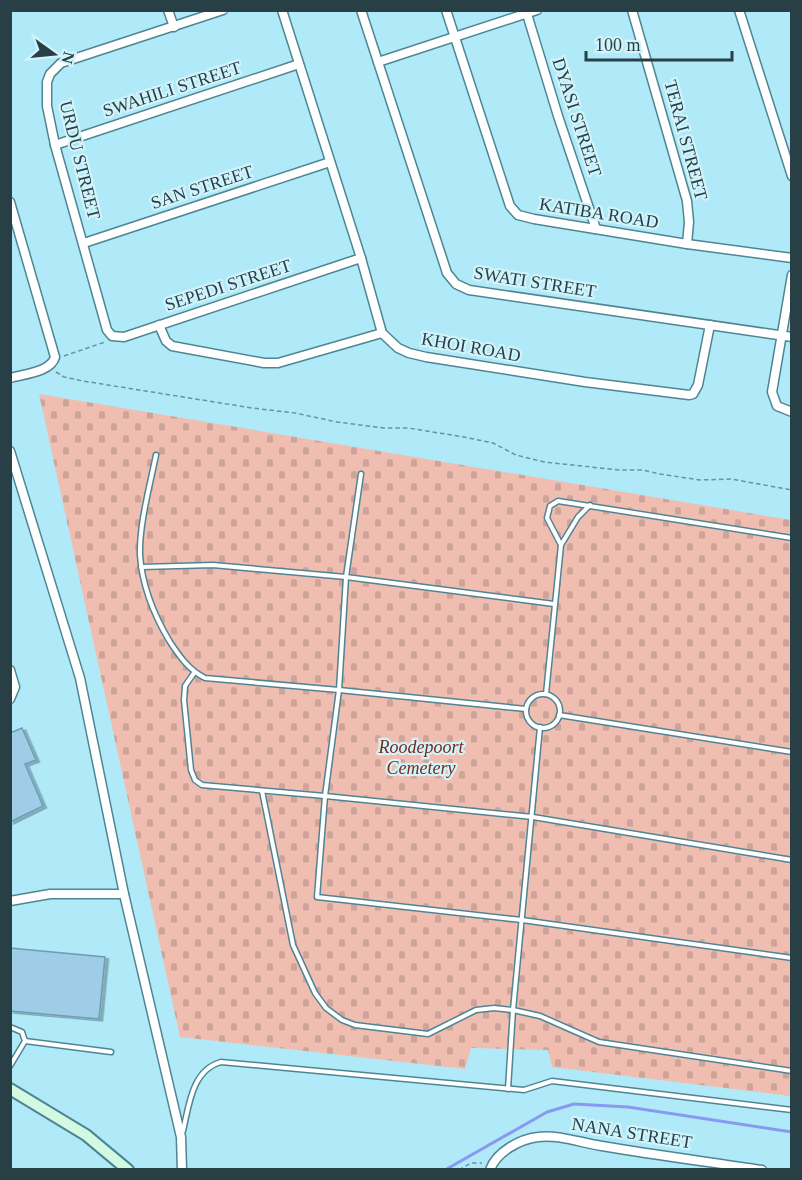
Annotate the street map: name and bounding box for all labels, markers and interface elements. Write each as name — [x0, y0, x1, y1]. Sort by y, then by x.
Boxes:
north arrow — [24, 24, 84, 84]
scale bar — [586, 24, 732, 62]
text: 100 m — [595, 35, 641, 55]
text: N — [58, 50, 78, 66]
street label: DYASI STREET — [548, 55, 606, 179]
street label: SWAHILI STREET — [100, 57, 244, 121]
street label: TERAI STREET — [660, 78, 712, 202]
street label: URDU STREET — [56, 99, 104, 221]
street label: SAN STREET — [148, 161, 256, 213]
street label: KATIBA ROAD — [538, 194, 660, 232]
street label: SEPEDI STREET — [162, 255, 294, 315]
street label: SWATI STREET — [472, 262, 598, 302]
street label: KHOI ROAD — [420, 328, 522, 366]
park label: Roodepoort Cemetery — [378, 737, 464, 778]
street label: NANA STREET — [570, 1114, 694, 1152]

